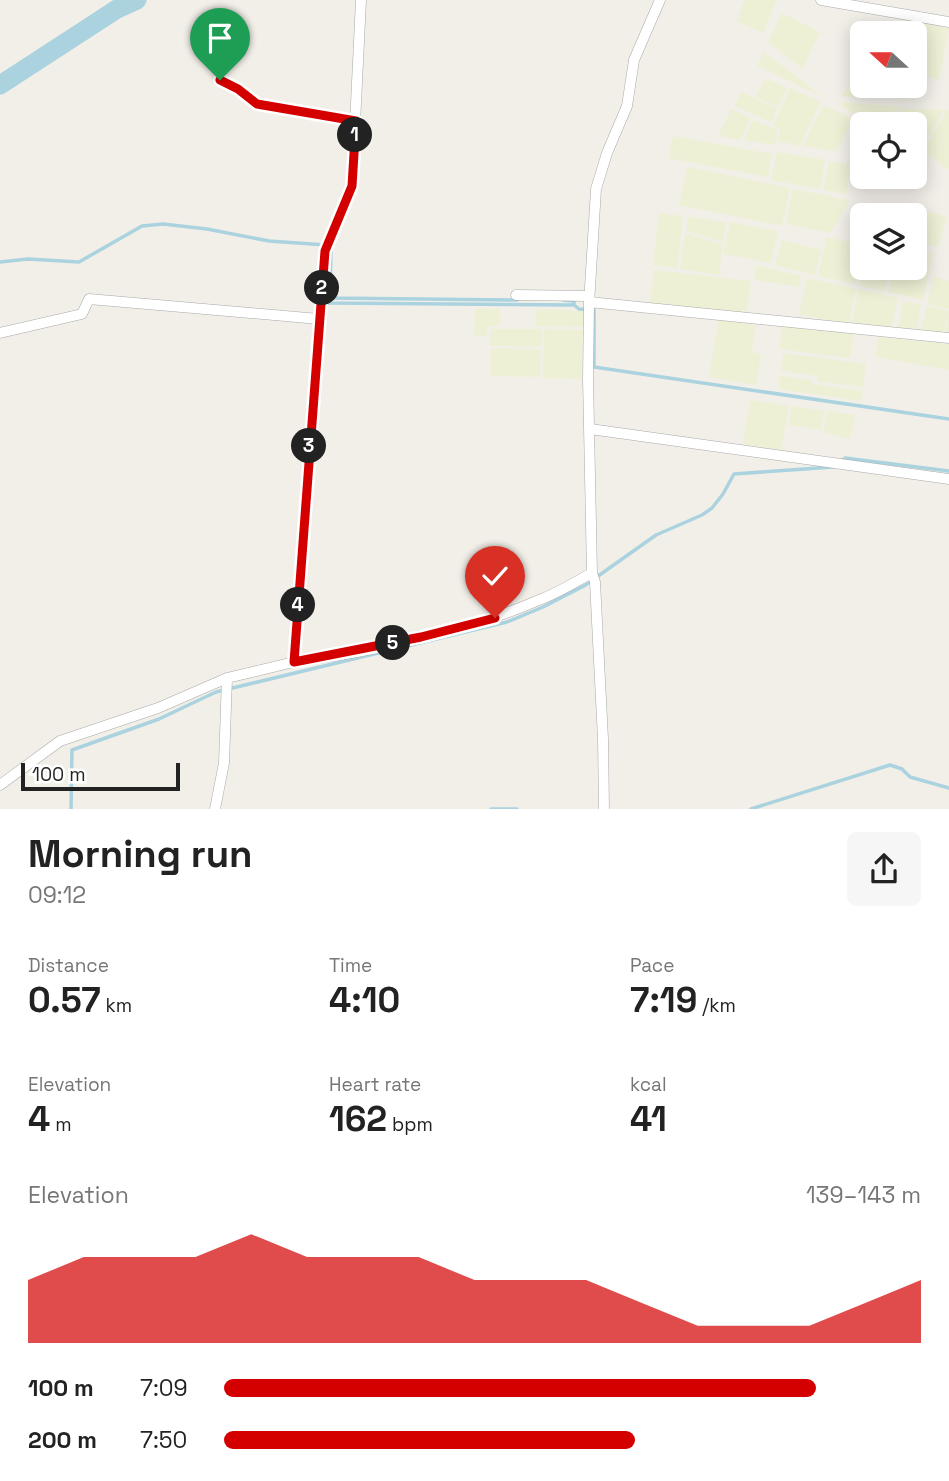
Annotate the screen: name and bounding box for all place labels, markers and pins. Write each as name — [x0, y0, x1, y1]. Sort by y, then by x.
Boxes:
pin — [190, 8, 250, 80]
pin: 1 — [338, 118, 372, 152]
pin: 2 — [304, 270, 340, 306]
pin: 3 — [292, 428, 326, 464]
pin — [465, 546, 525, 618]
pin: 4 — [280, 588, 316, 622]
pin: 5 — [376, 626, 410, 660]

